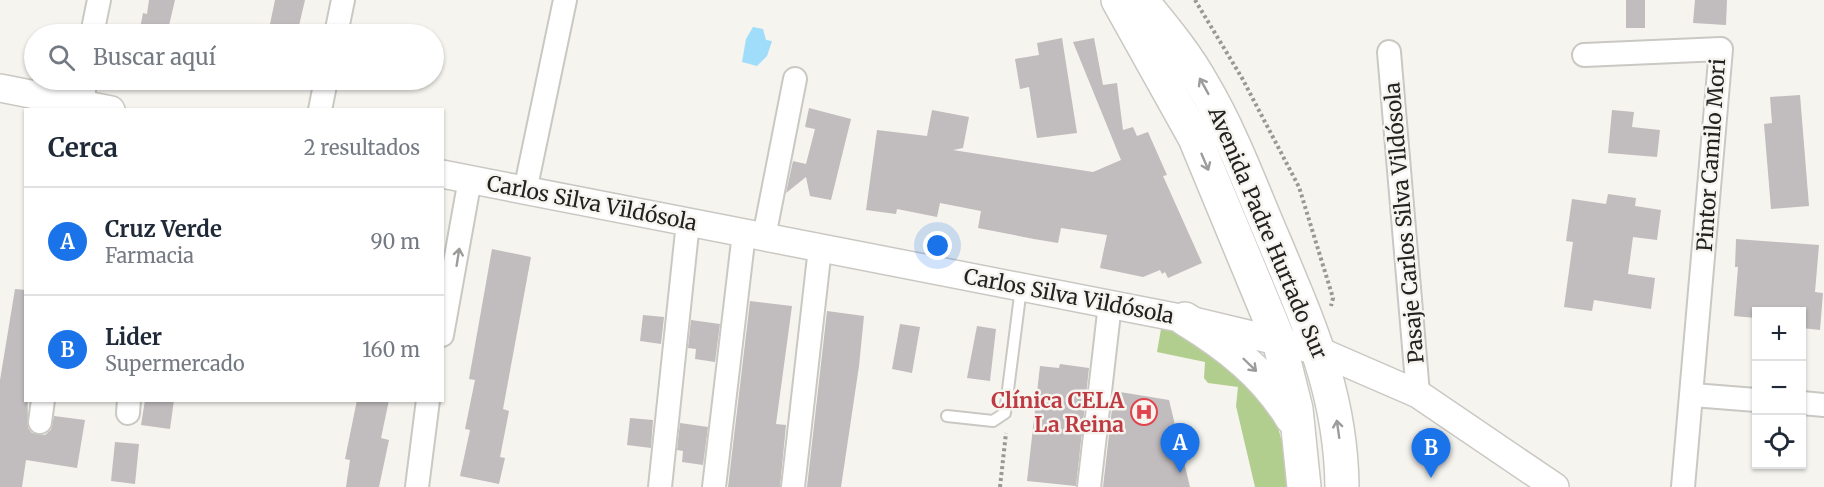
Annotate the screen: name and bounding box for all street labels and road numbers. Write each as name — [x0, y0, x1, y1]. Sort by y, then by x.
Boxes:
street label: Pintor Camilo Mori — [1691, 57, 1731, 253]
street label: Pasaje Carlos Silva Vildósola — [1378, 81, 1430, 365]
street label: Avenida Padre Hurtado Sur — [1202, 102, 1333, 363]
street label: Carlos Silva Vildósola — [485, 169, 699, 237]
street label: Carlos Silva Vildósola — [962, 262, 1176, 330]

